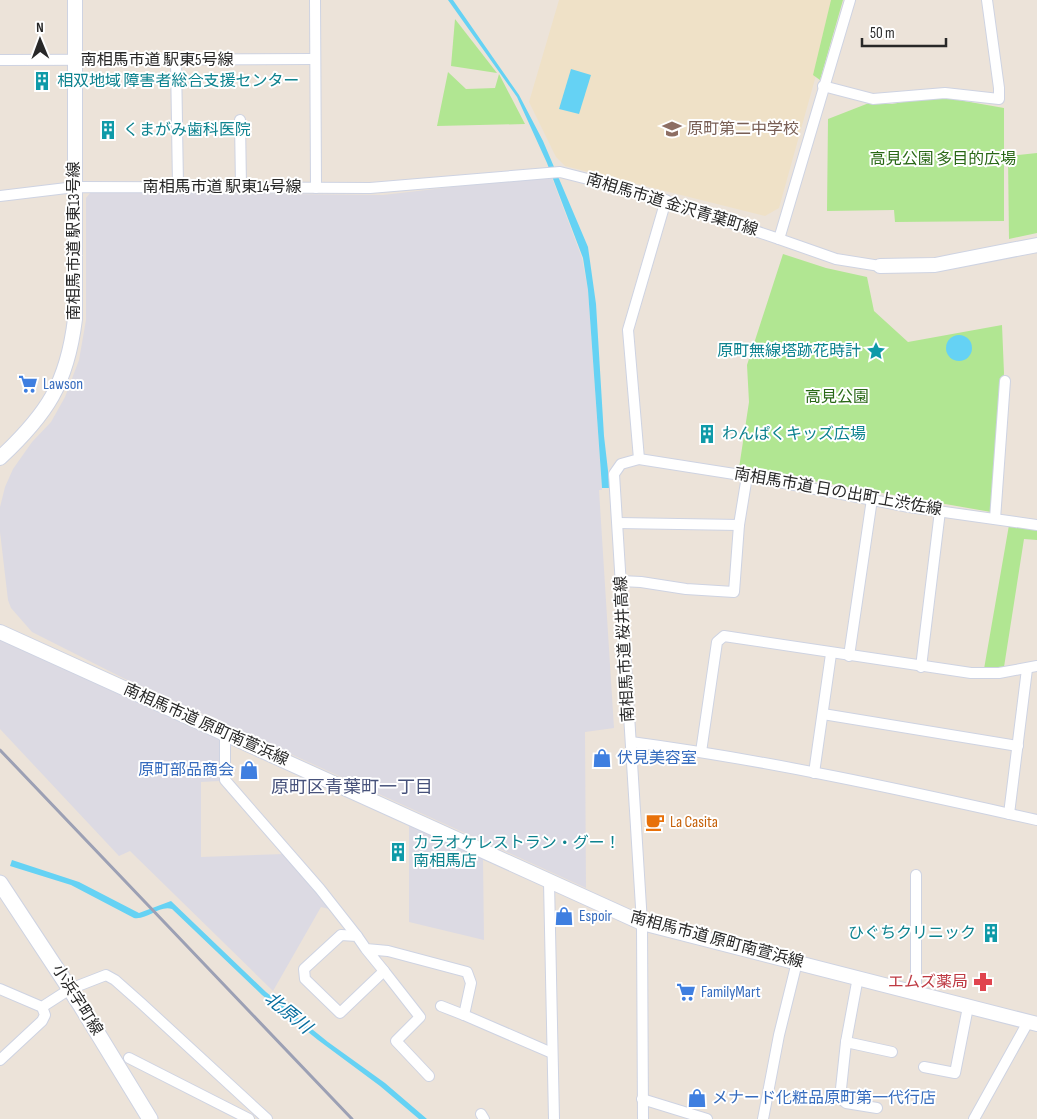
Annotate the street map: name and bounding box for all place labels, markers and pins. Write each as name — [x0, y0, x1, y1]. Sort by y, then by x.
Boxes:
building icon: 相双地域 障害者総合支援センター — [31, 70, 53, 92]
place label: 相双地域 障害者総合支援センター — [57, 72, 300, 91]
school or university icon: 原町第二中学校 — [661, 118, 683, 140]
building icon: くまがみ歯科医院 — [97, 119, 119, 141]
place label: 原町第二中学校 — [687, 120, 799, 139]
place label: くまがみ歯科医院 — [123, 121, 251, 140]
place icon: 原町無線塔跡花時計 — [865, 340, 887, 362]
place label: 原町無線塔跡花時計 — [717, 342, 861, 361]
supermarket icon: Lawson — [17, 373, 39, 395]
place label: Lawson — [43, 375, 83, 394]
building icon: わんぱくキッズ広場 — [696, 423, 718, 445]
place label: わんぱくキッズ広場 — [722, 425, 866, 444]
shop icon: 伏見美容室 — [591, 747, 613, 769]
place label: 伏見美容室 — [617, 749, 697, 768]
shop icon: 原町部品商会 — [238, 759, 260, 781]
place label: 原町部品商会 — [138, 761, 234, 780]
cafe icon: La Casita — [644, 811, 666, 833]
place label: La Casita — [670, 813, 718, 832]
place label: カラオケレストラン・グー！ 南相馬店 — [413, 834, 621, 871]
building icon: カラオケレストラン・グー！ 南相馬店 — [387, 841, 409, 863]
shop icon: Espoir — [553, 905, 575, 927]
place label: Espoir — [579, 907, 613, 926]
building icon: ひぐちクリニック — [980, 922, 1002, 944]
place label: ひぐちクリニック — [848, 924, 976, 943]
pharmacy icon: エムズ薬局 — [972, 971, 994, 993]
place label: エムズ薬局 — [888, 973, 968, 992]
supermarket icon: FamilyMart — [675, 981, 697, 1003]
place label: FamilyMart — [701, 983, 761, 1002]
shop icon: メナード化粧品原町第一代行店 — [686, 1087, 708, 1109]
place label: メナード化粧品原町第一代行店 — [712, 1089, 936, 1108]

